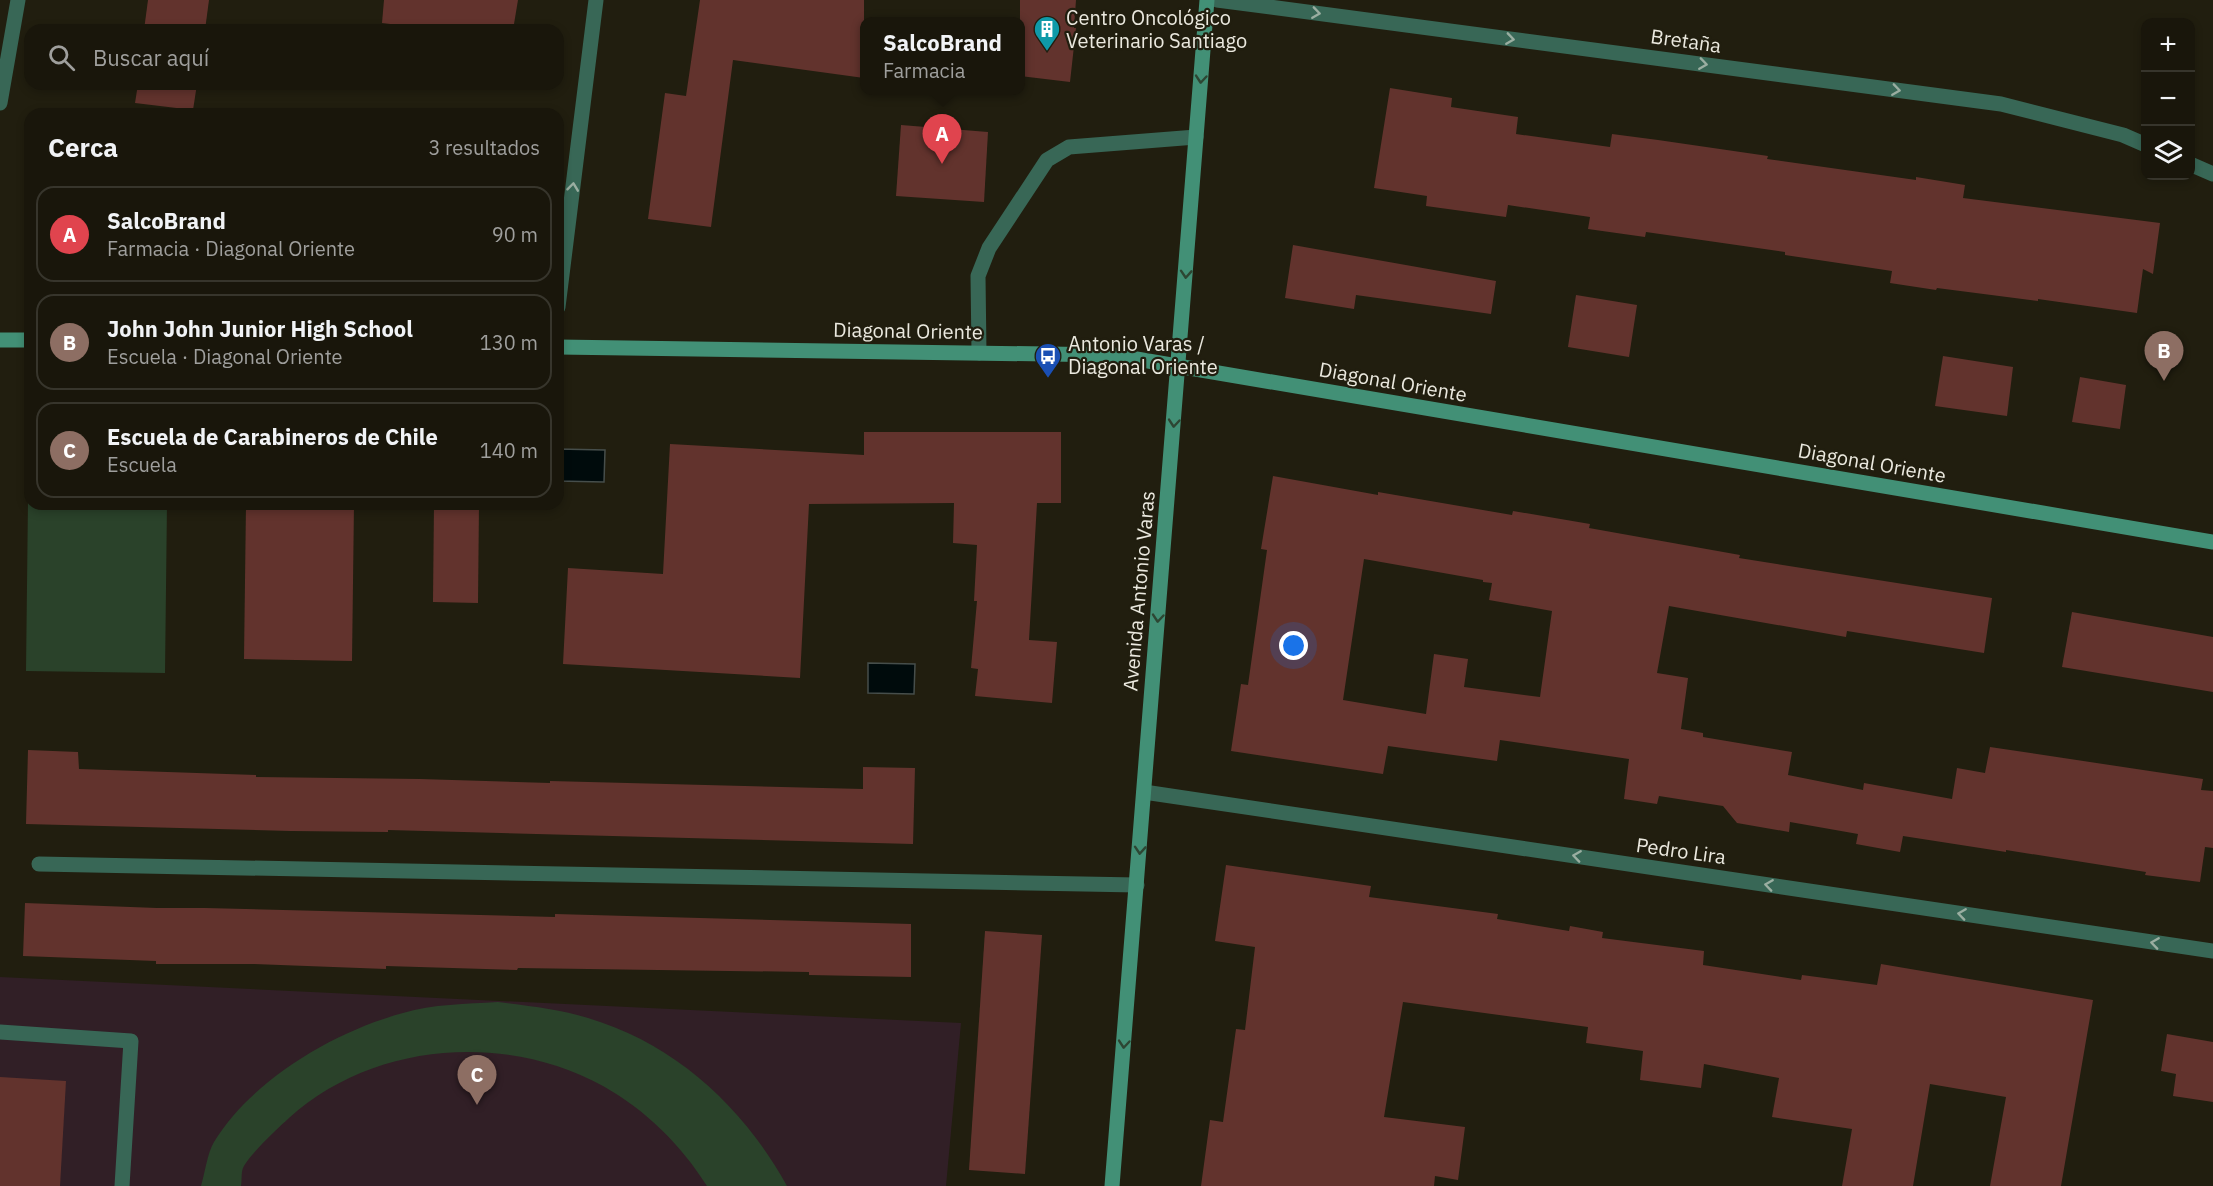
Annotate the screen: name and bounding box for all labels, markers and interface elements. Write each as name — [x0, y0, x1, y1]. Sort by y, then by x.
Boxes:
place label: Centro Oncológico Veterinario Santiago — [1066, 4, 1247, 54]
one-way arrow — [1312, 7, 1321, 19]
building icon: Centro Oncológico Veterinario Santiago — [1032, 14, 1062, 52]
popup — [860, 17, 1025, 95]
map controls — [2141, 18, 2195, 180]
button: + — [2141, 18, 2195, 72]
street label: Bretaña — [1649, 22, 1723, 59]
search box — [24, 24, 564, 90]
text: SalcoBrand — [883, 28, 1002, 57]
one-way arrow — [1505, 32, 1514, 44]
icon: search — [45, 41, 78, 74]
text: Buscar aquí — [93, 43, 209, 72]
text: Farmacia — [883, 57, 965, 84]
one-way arrow — [1698, 58, 1708, 70]
button: − — [2141, 72, 2195, 126]
one-way arrow — [1195, 75, 1208, 84]
one-way arrow — [1892, 83, 1901, 95]
pin: A — [922, 114, 962, 164]
button: layers — [2141, 126, 2195, 180]
text: Cerca — [48, 130, 118, 164]
text: 3 resultados — [428, 134, 540, 161]
one-way arrow — [566, 182, 579, 191]
text: SalcoBrand — [107, 206, 226, 235]
text: A — [63, 221, 76, 248]
text: 90 m — [492, 221, 538, 248]
text: Farmacia · Diagonal Oriente — [107, 235, 355, 262]
one-way arrow — [1180, 269, 1193, 278]
text: John John Junior High School — [107, 314, 413, 343]
street label: Diagonal Oriente — [833, 316, 983, 345]
text: B — [63, 329, 76, 356]
text: 130 m — [480, 329, 538, 356]
place label: Antonio Varas / Diagonal Oriente — [1068, 330, 1218, 380]
pin: B — [2144, 332, 2184, 381]
bus stop icon: Antonio Varas / Diagonal Oriente — [1033, 341, 1063, 379]
text: Escuela · Diagonal Oriente — [107, 343, 343, 370]
street label: Diagonal Oriente — [1317, 355, 1469, 408]
one-way arrow — [1168, 419, 1181, 428]
text: Escuela de Carabineros de Chile — [107, 422, 438, 451]
street label: Diagonal Oriente — [1796, 436, 1948, 489]
text: C — [63, 437, 76, 464]
text: 140 m — [480, 437, 538, 464]
text: Escuela — [107, 451, 177, 478]
street label: Avenida Antonio Varas — [1116, 490, 1161, 692]
one-way arrow — [1152, 613, 1165, 622]
your location — [1279, 631, 1308, 660]
street label: Pedro Lira — [1634, 831, 1728, 870]
one-way arrow — [1133, 845, 1146, 854]
one-way arrow — [1572, 851, 1581, 863]
one-way arrow — [1765, 880, 1774, 892]
one-way arrow — [1958, 908, 1968, 921]
one-way arrow — [2151, 937, 2160, 949]
one-way arrow — [1118, 1040, 1131, 1049]
pin: C — [458, 1056, 496, 1105]

